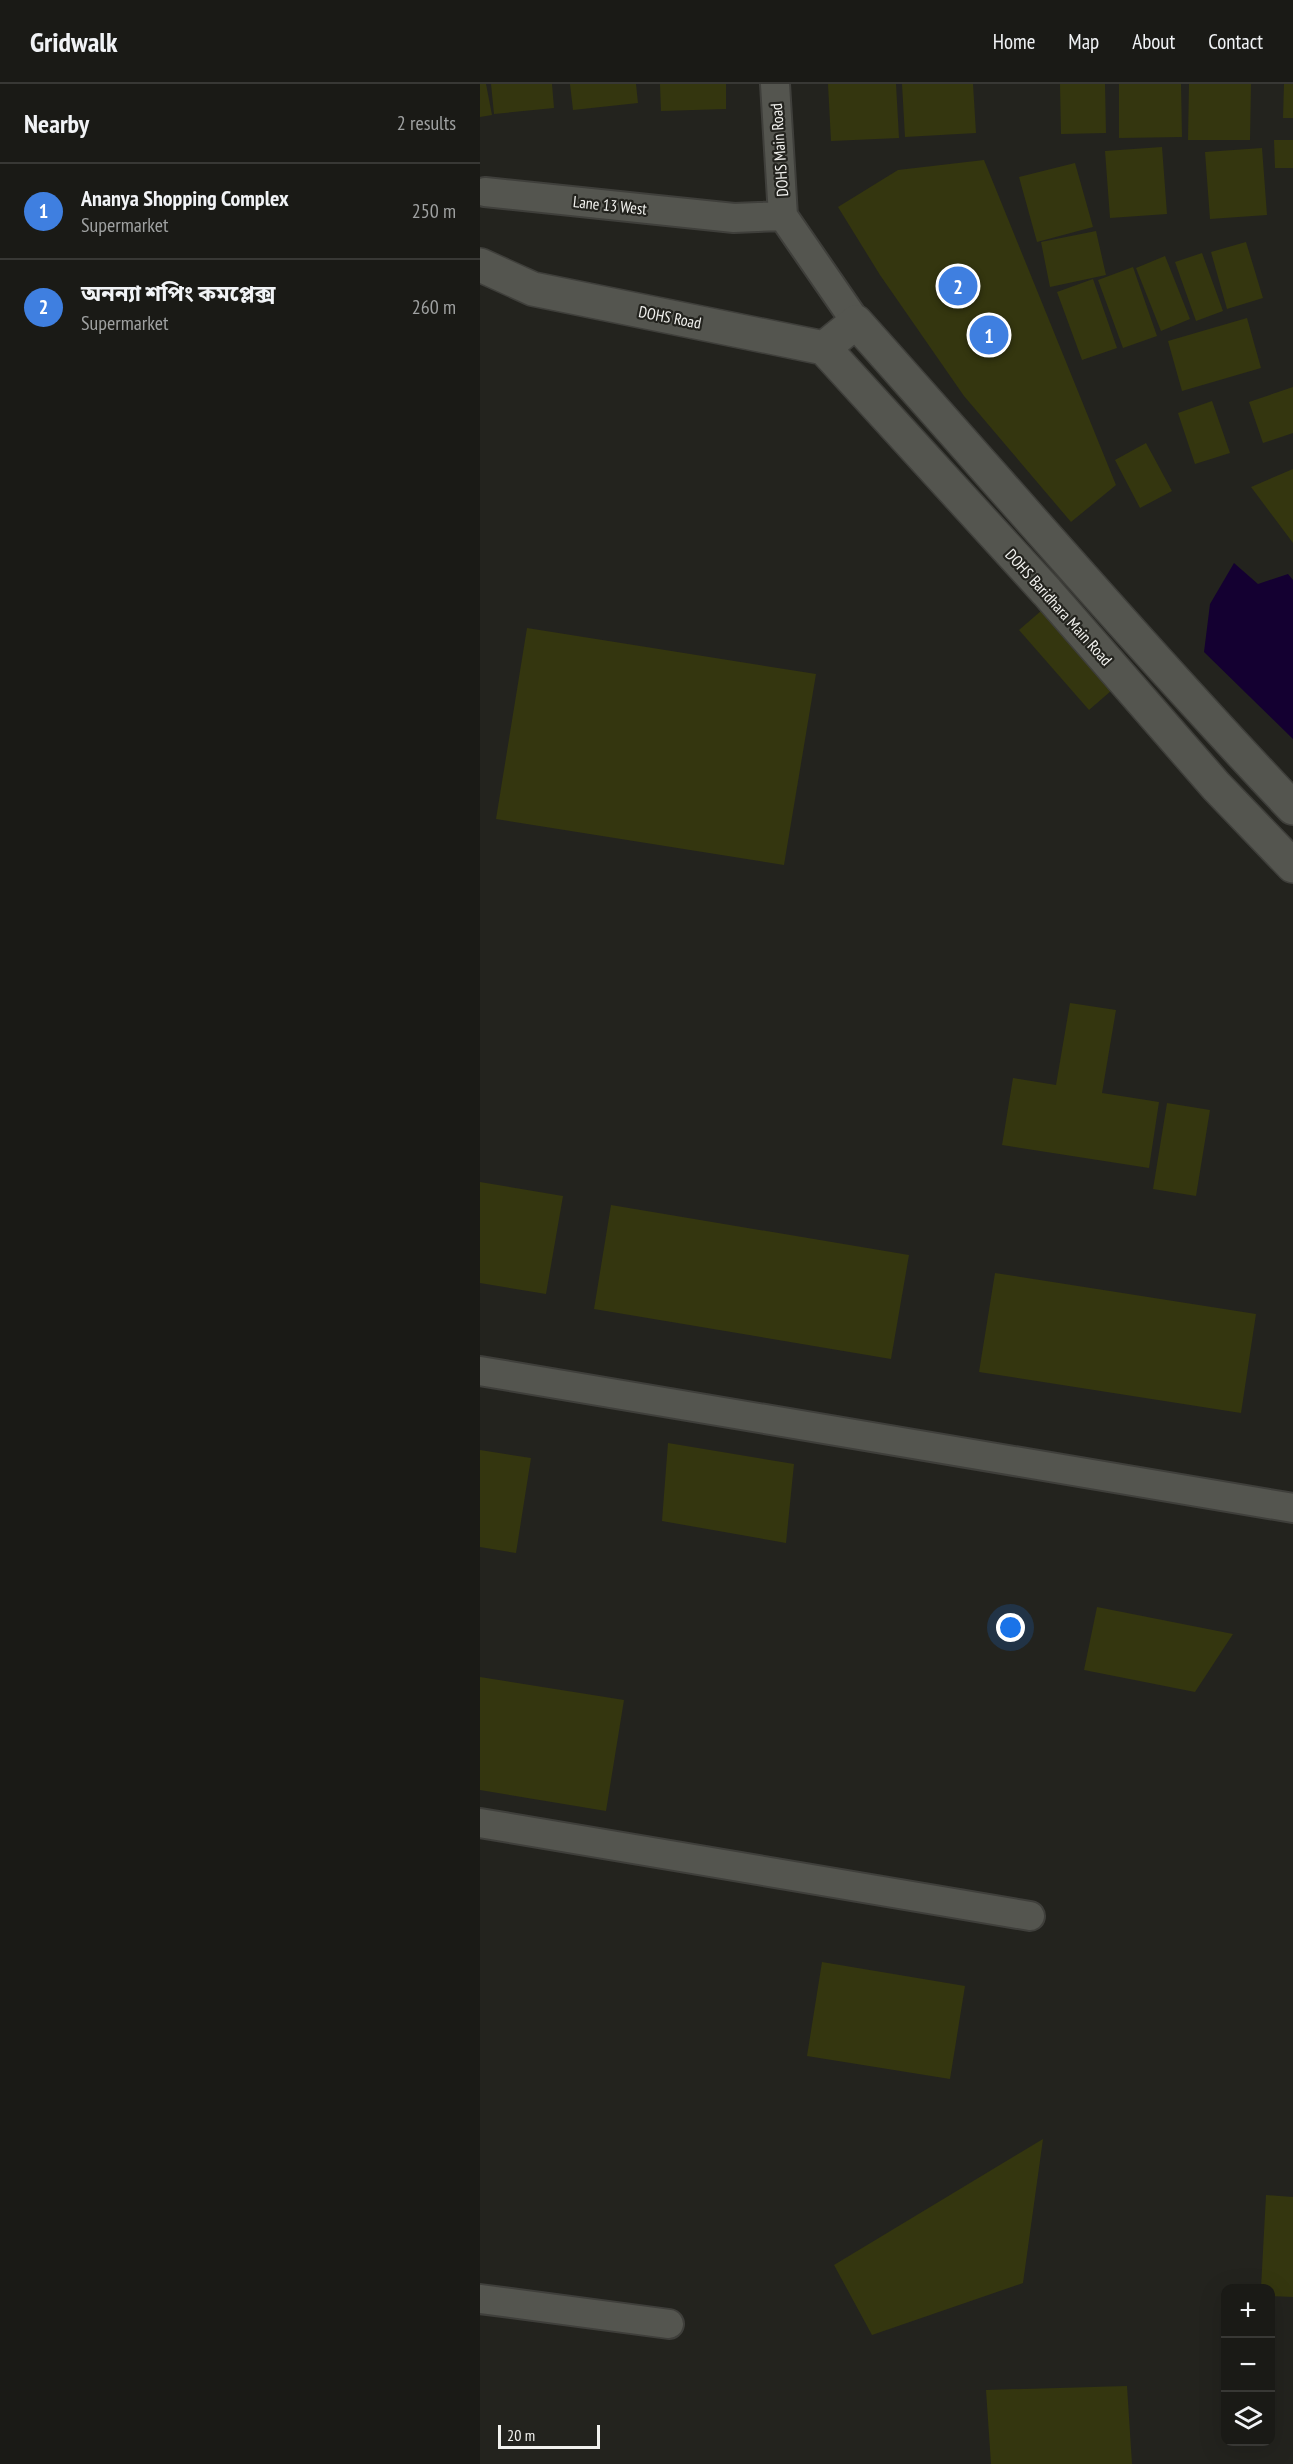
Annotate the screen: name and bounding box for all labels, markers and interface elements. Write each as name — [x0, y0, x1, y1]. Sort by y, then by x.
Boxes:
text: Gridwalk — [30, 23, 118, 60]
text: Home — [993, 28, 1035, 55]
text: Map — [1068, 28, 1099, 55]
text: About — [1132, 28, 1175, 55]
text: Contact — [1208, 28, 1263, 55]
street label: DOHS Main Road — [766, 102, 792, 197]
text: Nearby — [24, 107, 89, 140]
text: 2 results — [397, 110, 456, 136]
text: Ananya Shopping Complex — [81, 184, 289, 212]
street label: Lane 13 West — [572, 191, 648, 219]
text: 1 — [39, 198, 48, 224]
text: 250 m — [412, 198, 456, 224]
text: Supermarket — [81, 212, 169, 238]
pin: 2 — [938, 264, 978, 308]
text: অনন্যা শপিং কমপ্লেক্স — [81, 279, 276, 307]
text: 2 — [39, 294, 48, 320]
text: 260 m — [412, 294, 456, 320]
street label: DOHS Road — [637, 301, 703, 333]
text: Supermarket — [81, 310, 169, 336]
pin: 1 — [970, 312, 1008, 358]
street label: DOHS Baridhara Main Road — [1001, 545, 1117, 670]
your location — [996, 1613, 1025, 1642]
map controls — [1221, 2284, 1275, 2446]
button: + — [1221, 2284, 1275, 2338]
button: − — [1221, 2338, 1275, 2392]
button: layers — [1221, 2392, 1275, 2446]
scale bar — [498, 2422, 600, 2450]
text: 20 m — [507, 2425, 535, 2445]

